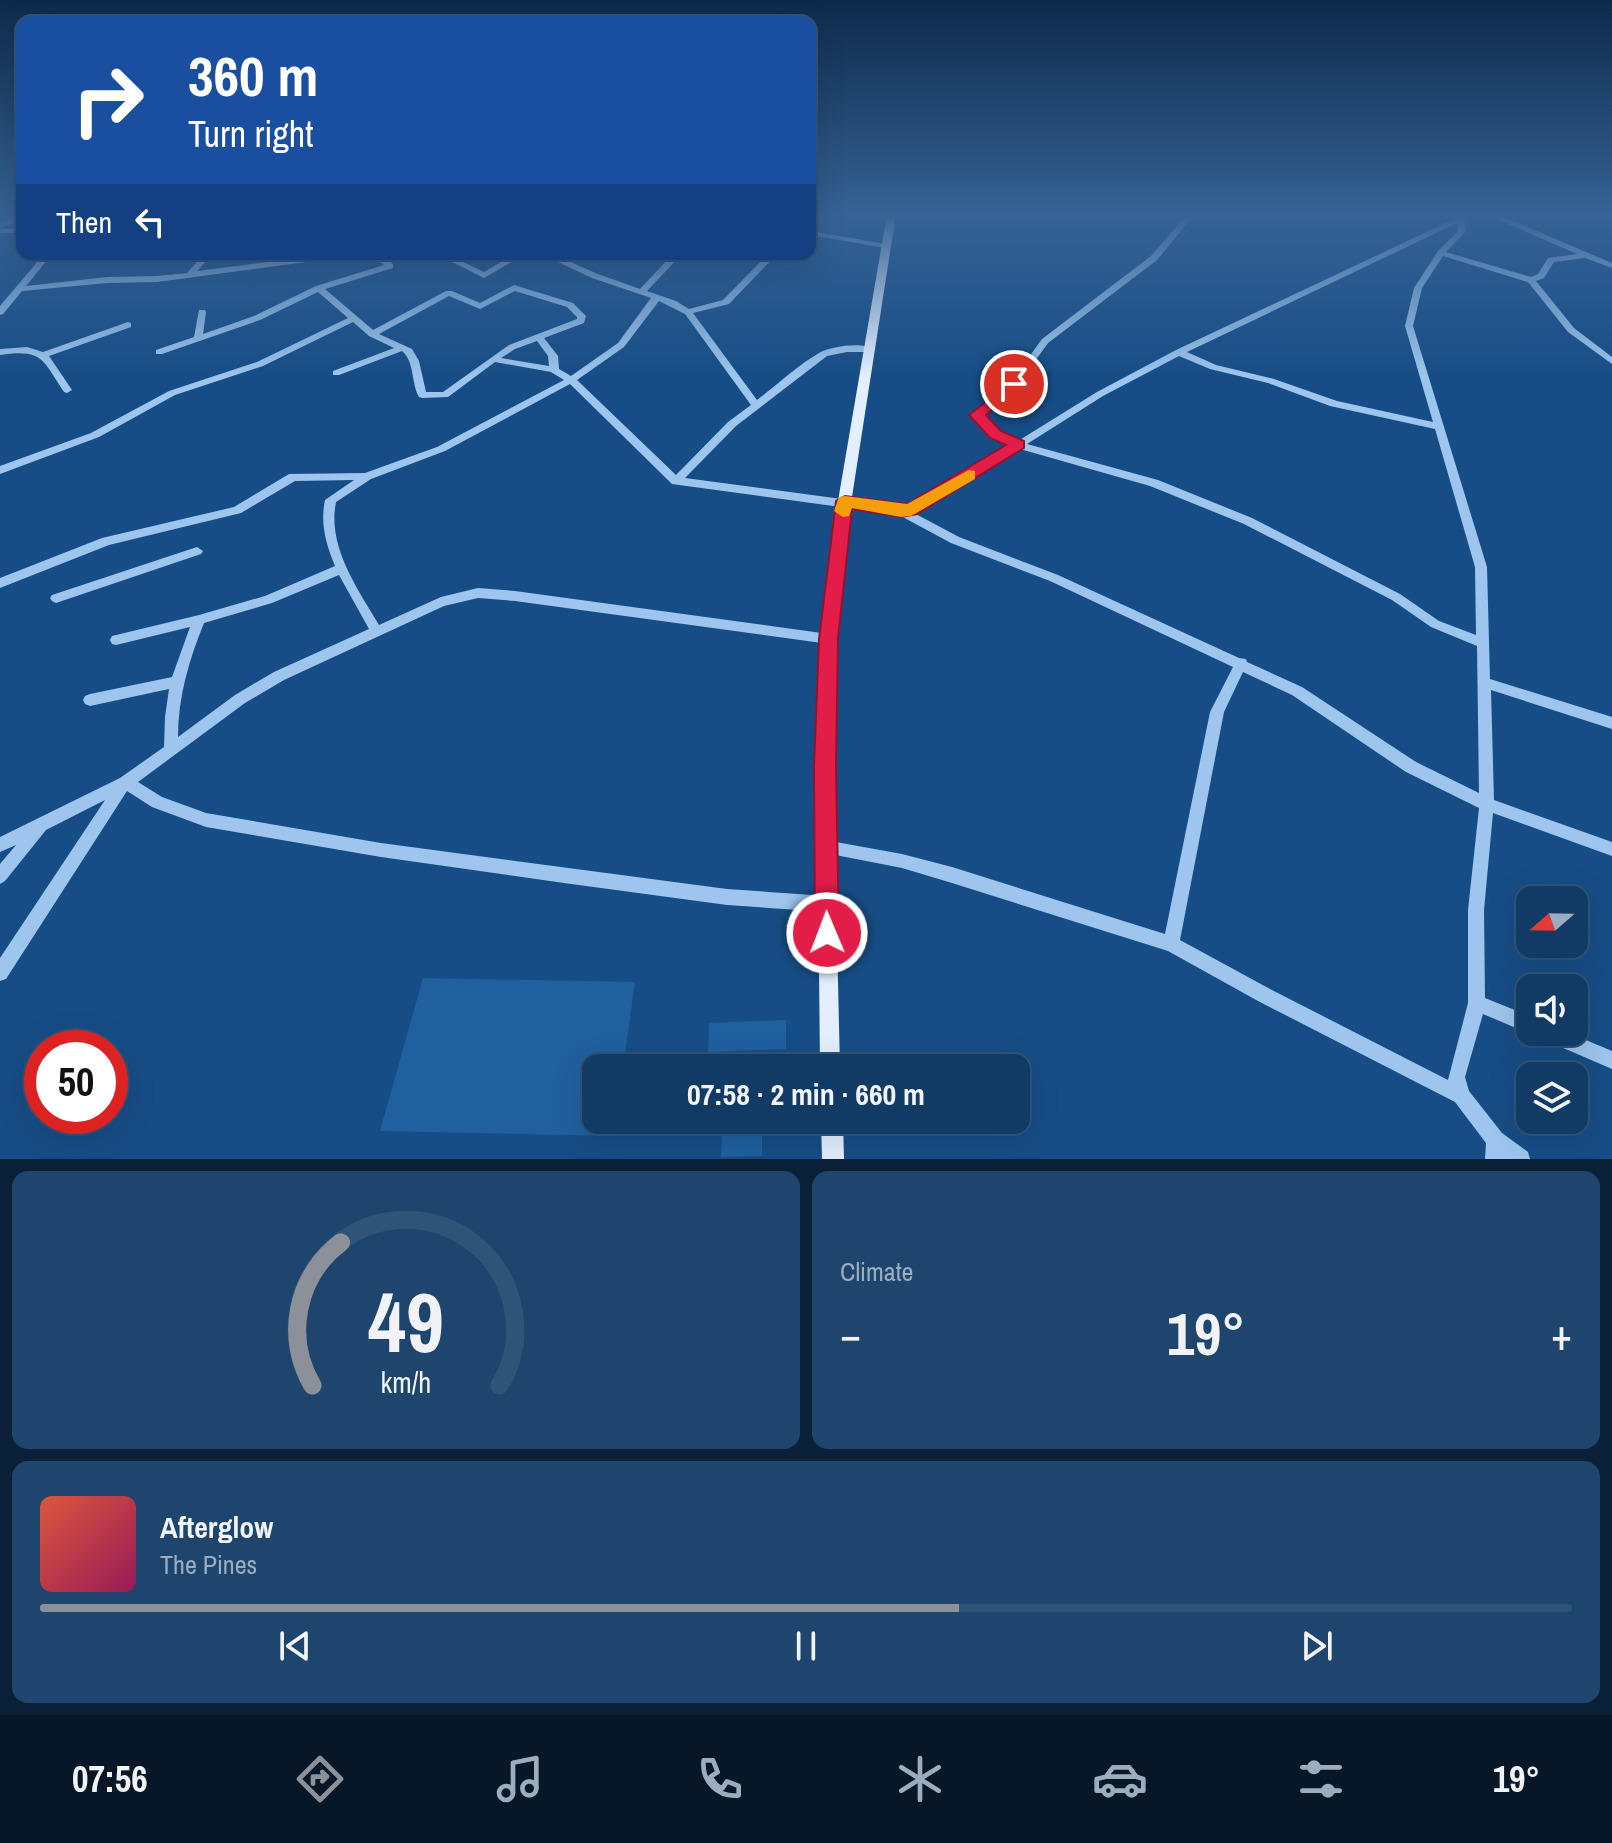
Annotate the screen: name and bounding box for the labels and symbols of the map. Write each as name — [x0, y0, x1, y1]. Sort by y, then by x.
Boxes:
pin — [980, 350, 1048, 418]
north arrow — [1516, 886, 1588, 958]
position arrow — [785, 891, 869, 975]
speed limit sign: 50 — [24, 1030, 128, 1134]

